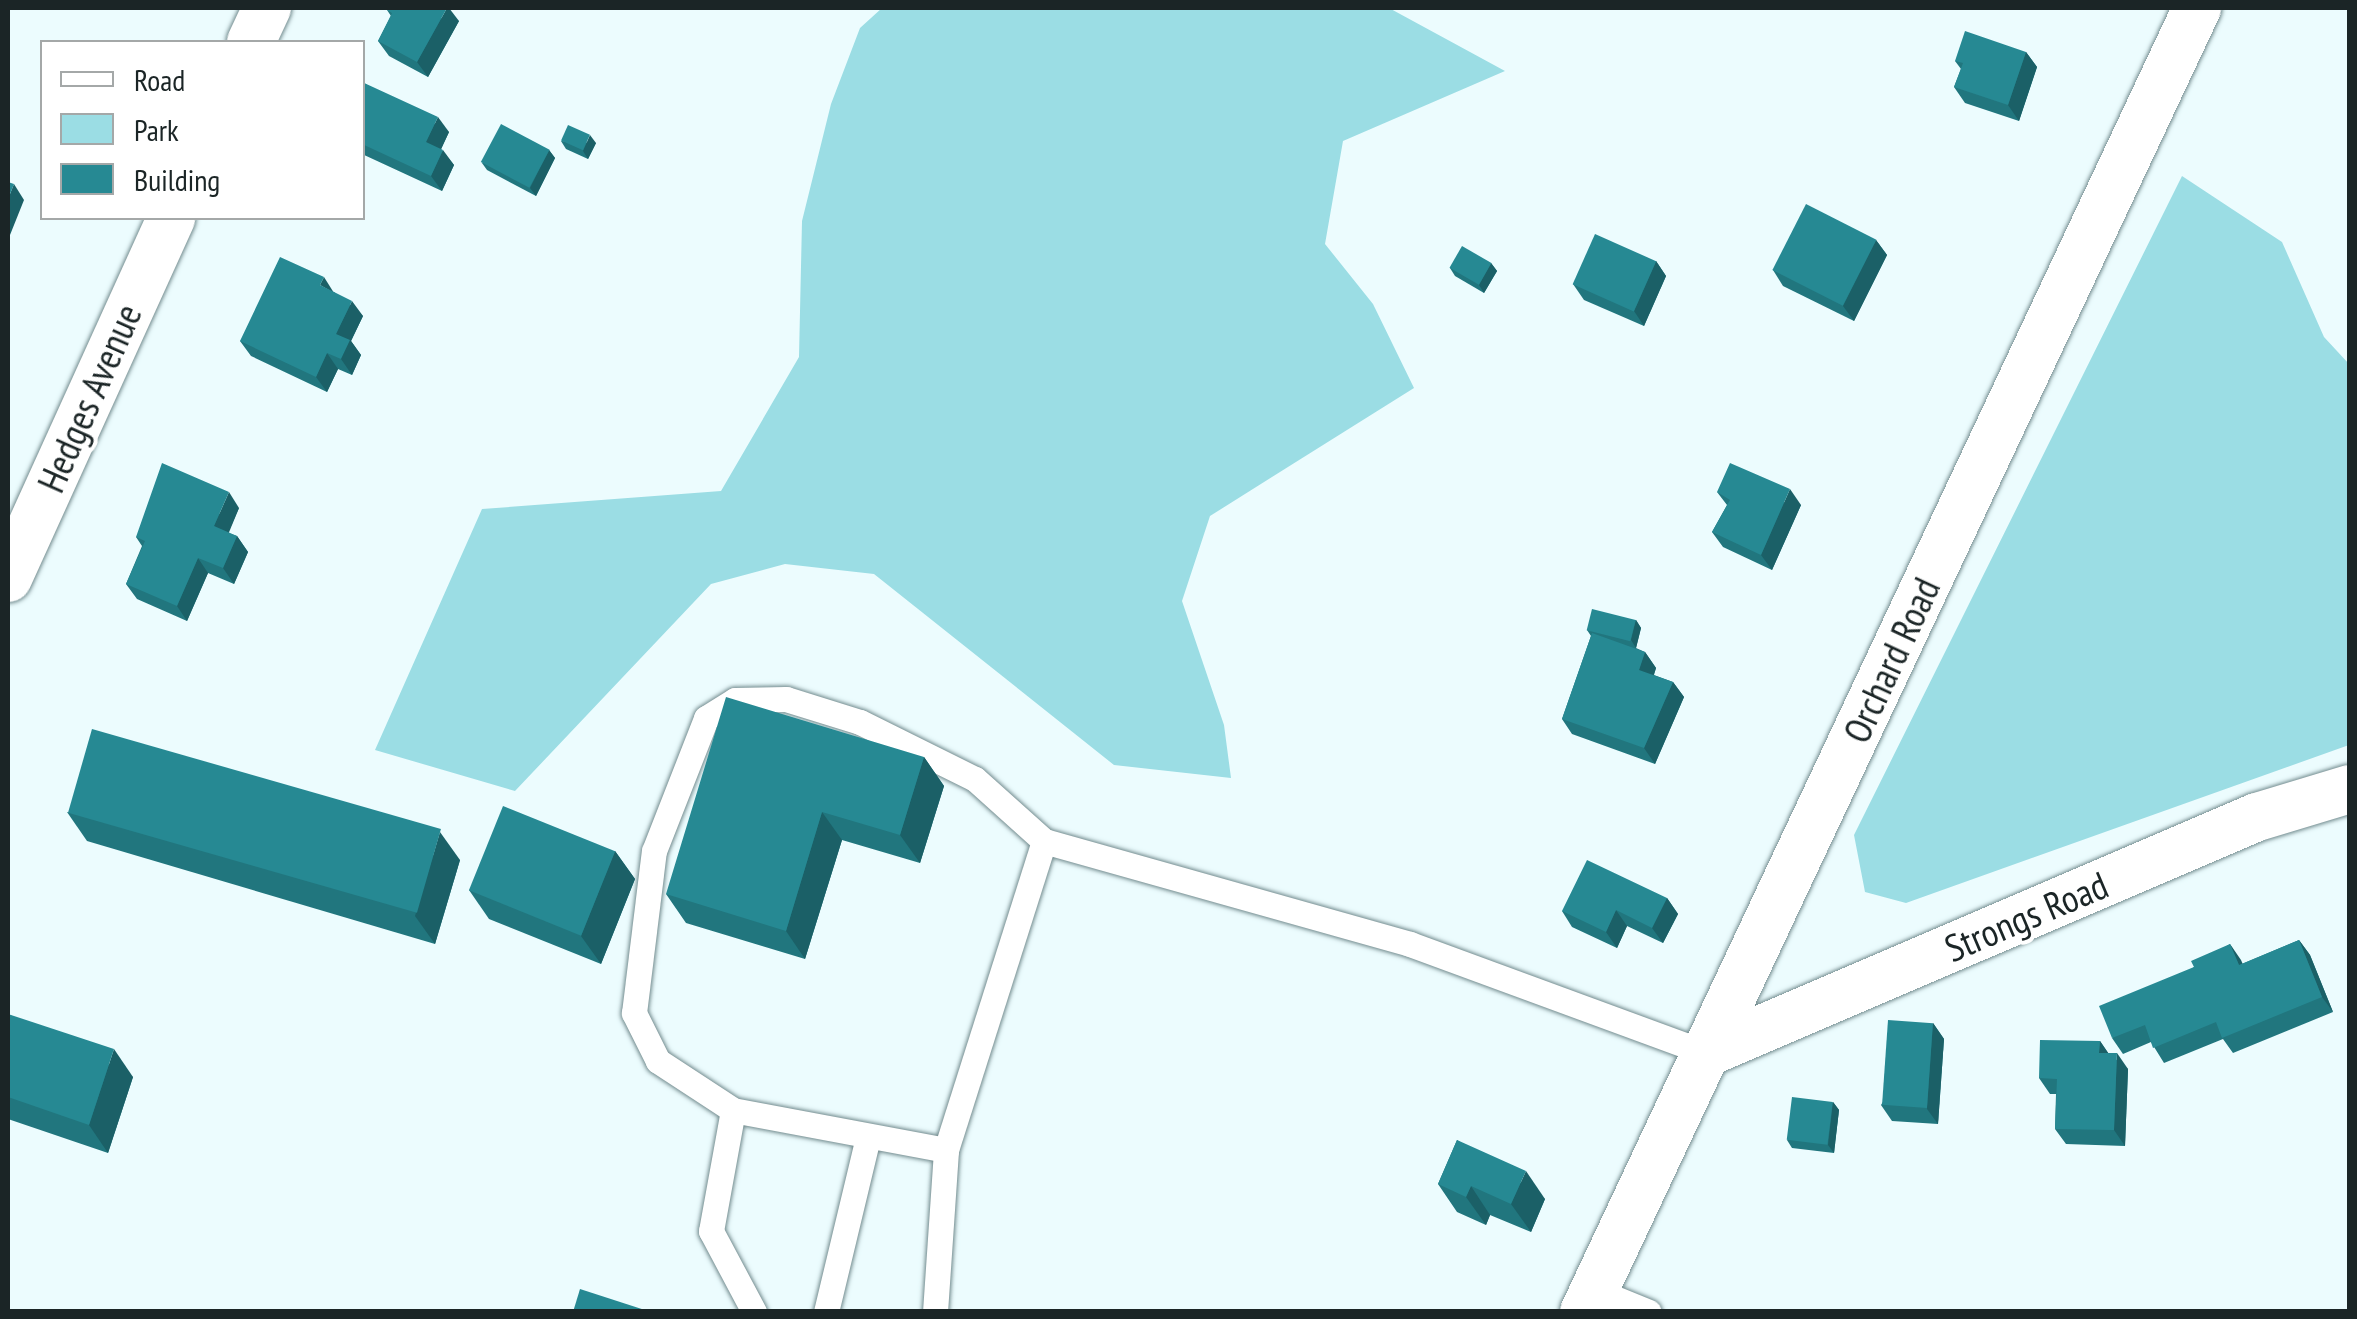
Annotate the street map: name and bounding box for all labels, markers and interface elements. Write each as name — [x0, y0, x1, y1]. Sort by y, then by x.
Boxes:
legend — [40, 40, 365, 220]
text: Road — [134, 60, 185, 99]
text: Park — [134, 110, 179, 149]
text: Building — [134, 160, 220, 199]
street label: Hedges Avenue — [27, 297, 151, 499]
street label: Orchard Road — [1833, 570, 1949, 750]
street label: Strongs Road — [1938, 861, 2114, 971]

